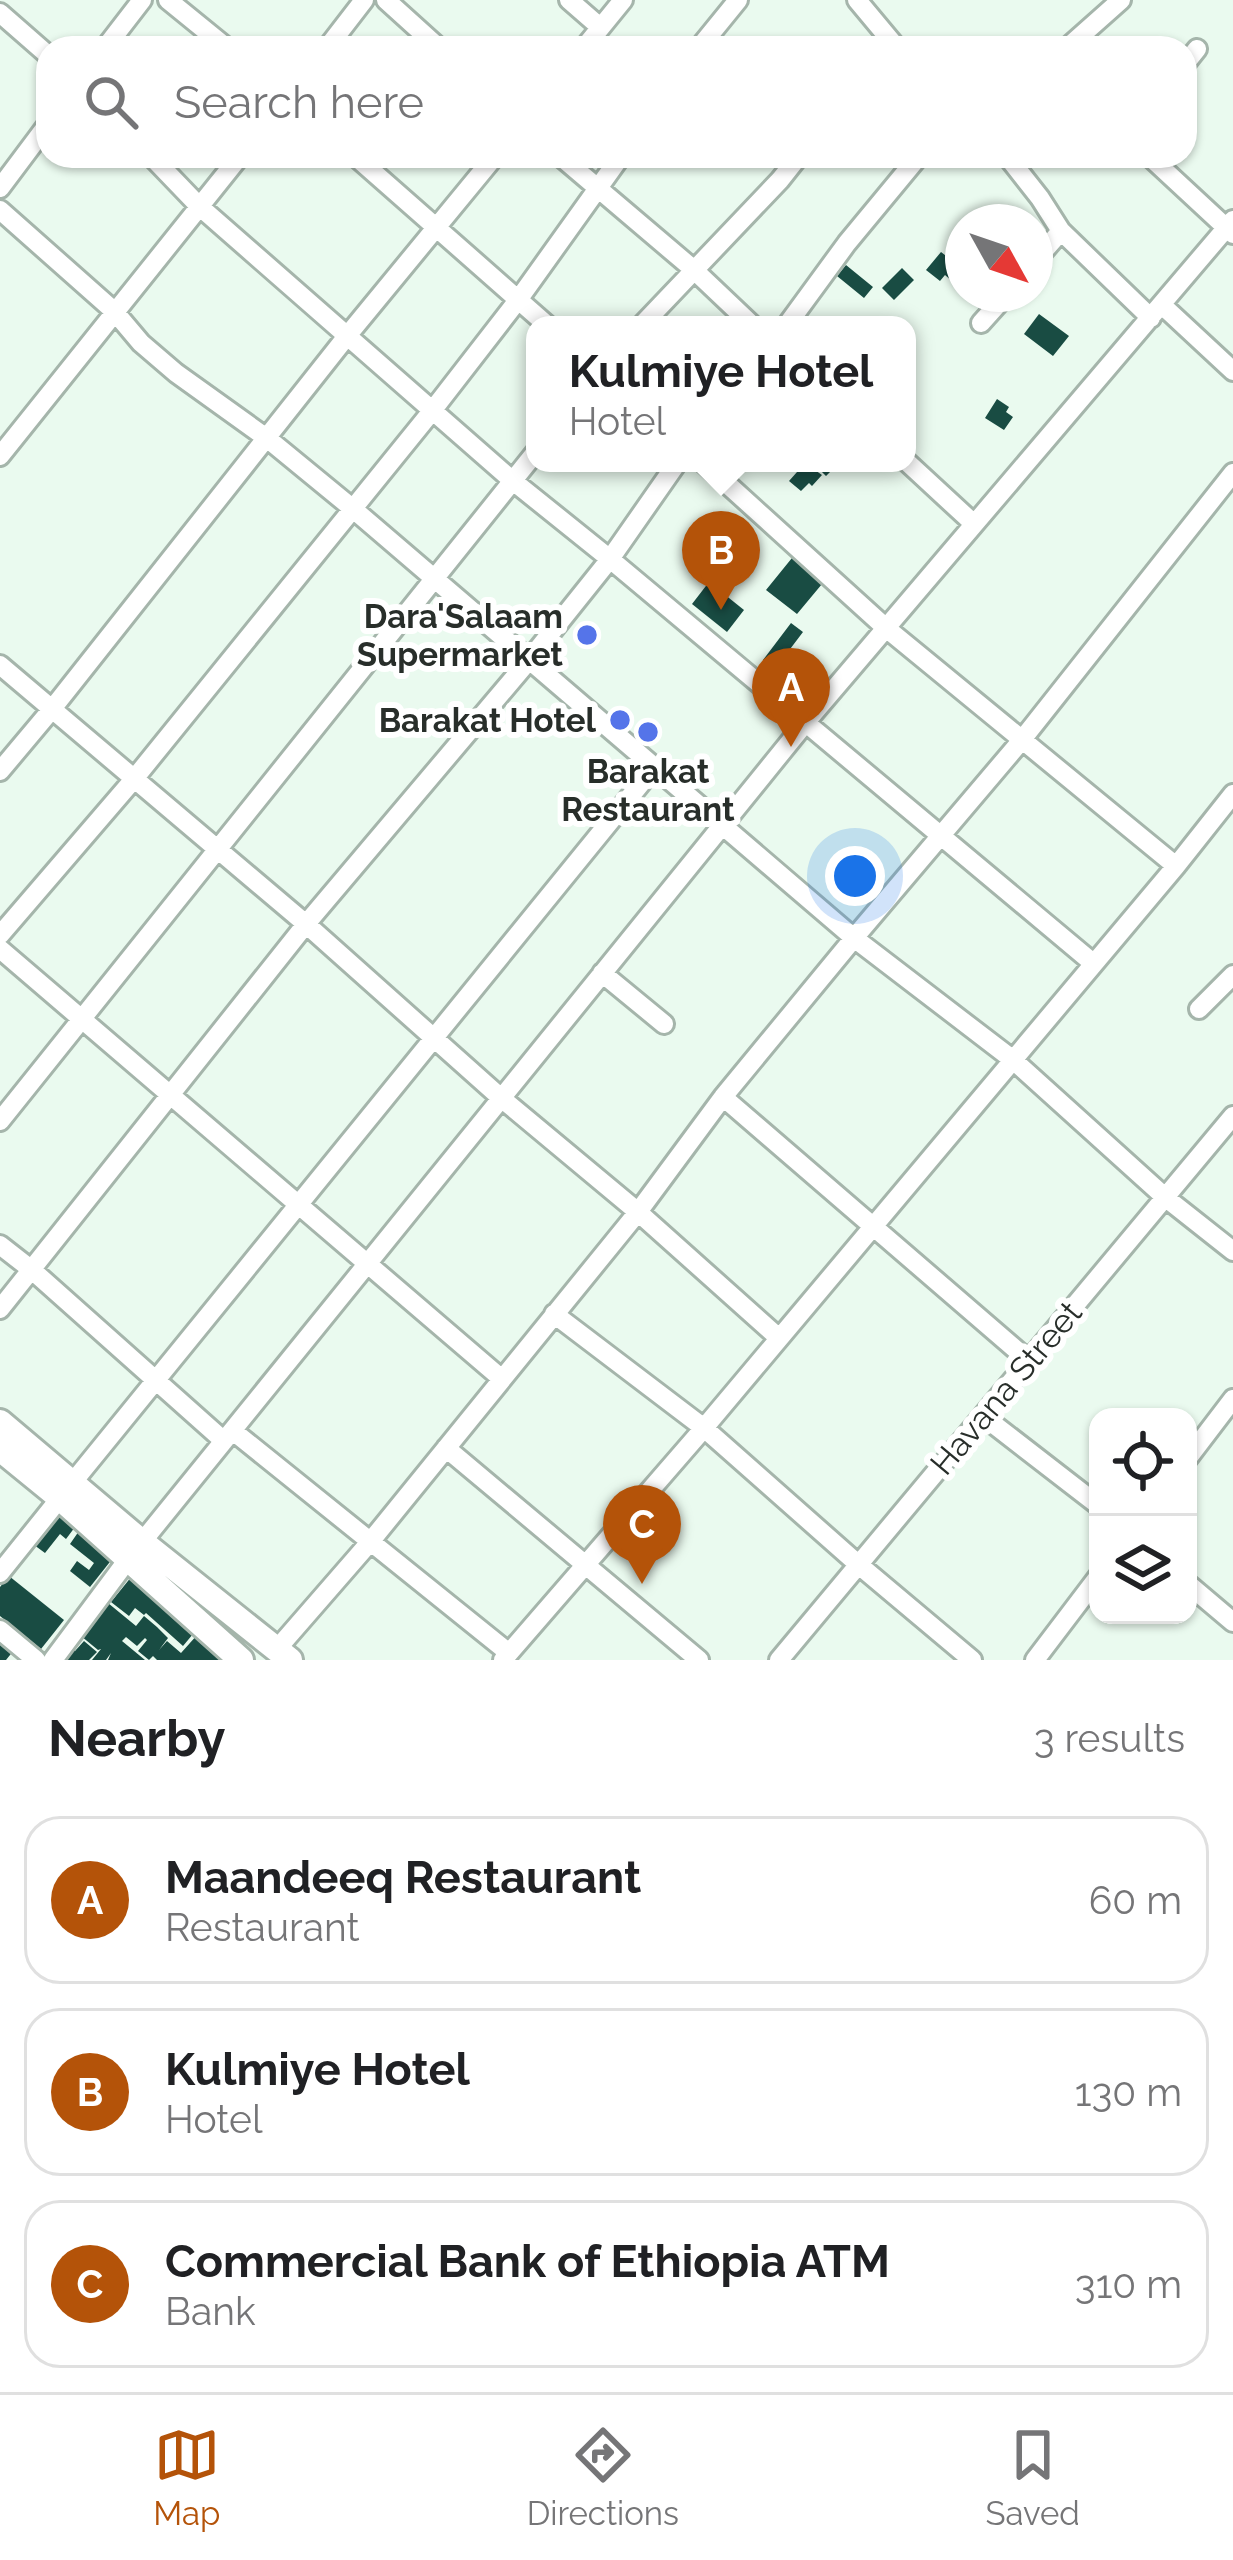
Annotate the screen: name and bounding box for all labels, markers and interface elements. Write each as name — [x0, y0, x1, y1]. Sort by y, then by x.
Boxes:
search box — [36, 36, 1197, 168]
icon: search — [78, 69, 144, 135]
text: Search here — [174, 76, 424, 129]
north arrow — [945, 204, 1053, 312]
popup — [526, 316, 916, 472]
text: Kulmiye Hotel — [569, 345, 873, 398]
text: Hotel — [569, 398, 666, 444]
pin: B — [682, 511, 760, 610]
place label: Dara'Salaam Supermarket — [357, 597, 563, 674]
marker: Dara'Salaam Supermarket — [574, 622, 600, 648]
pin: A — [752, 648, 830, 747]
place label: Barakat Hotel — [379, 701, 597, 740]
marker: Barakat Hotel — [607, 707, 633, 733]
marker: Barakat Restaurant — [635, 719, 661, 745]
place label: Barakat Restaurant — [561, 752, 735, 829]
your location — [825, 846, 885, 906]
street label: Havana Street — [922, 1294, 1090, 1482]
map controls — [1089, 1408, 1197, 1624]
button: locate — [1089, 1408, 1197, 1516]
pin: C — [603, 1485, 681, 1584]
button: layers — [1089, 1516, 1197, 1624]
text: Nearby — [48, 1708, 225, 1768]
text: 3 results — [1034, 1715, 1185, 1761]
text: Maandeeq Restaurant — [165, 1851, 641, 1904]
text: A — [77, 1877, 103, 1923]
text: 60 m — [1089, 1877, 1182, 1923]
text: Restaurant — [165, 1904, 360, 1950]
text: Kulmiye Hotel — [165, 2043, 470, 2096]
text: B — [77, 2069, 103, 2115]
text: 130 m — [1075, 2069, 1182, 2115]
text: Hotel — [165, 2096, 263, 2142]
text: Commercial Bank of Ethiopia ATM — [165, 2235, 890, 2288]
text: C — [77, 2261, 103, 2307]
text: 310 m — [1075, 2261, 1182, 2307]
text: Bank — [165, 2288, 256, 2334]
tab: Map — [153, 2422, 220, 2533]
tab: Directions — [527, 2422, 679, 2533]
tab: Saved — [985, 2422, 1080, 2533]

